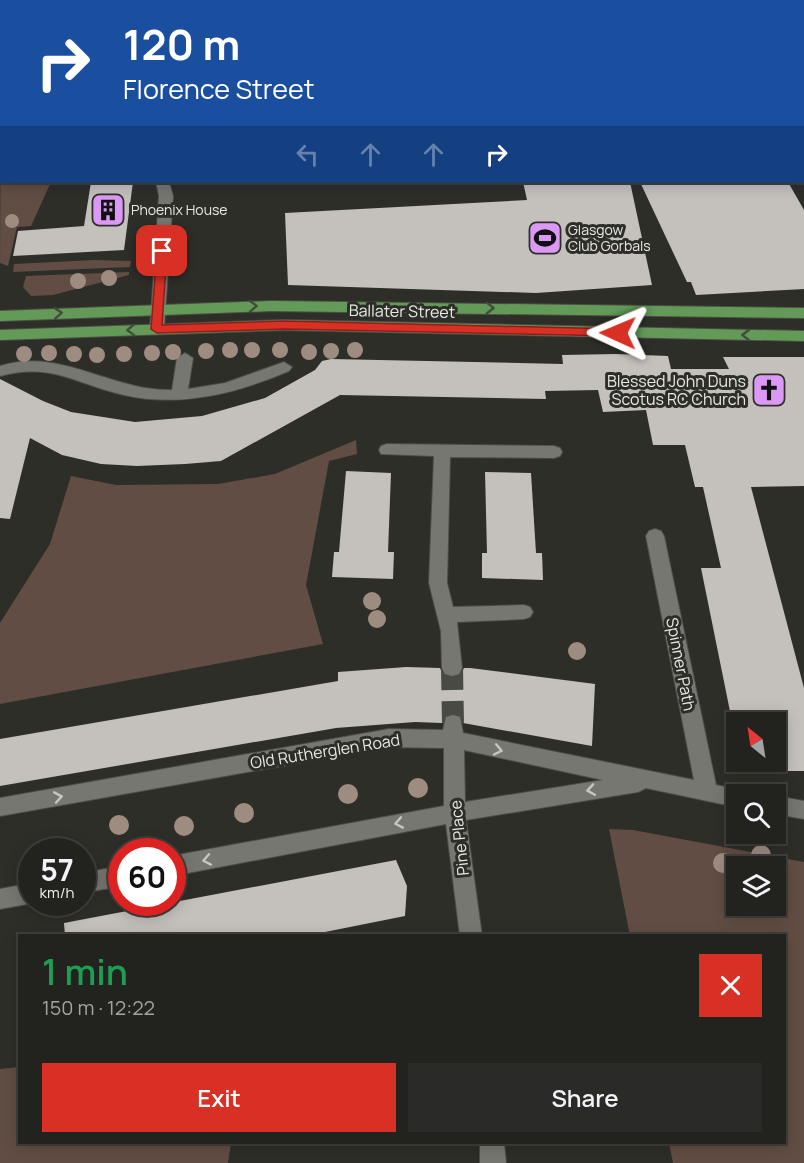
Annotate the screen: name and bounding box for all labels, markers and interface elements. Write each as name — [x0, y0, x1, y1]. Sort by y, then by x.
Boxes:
text: 120 m — [123, 15, 240, 73]
icon: right — [24, 24, 102, 102]
text: Florence Street — [123, 70, 315, 107]
icon: left — [291, 138, 324, 171]
icon: ahead — [354, 138, 387, 171]
icon: ahead — [417, 138, 450, 171]
icon: right — [480, 138, 513, 171]
building icon: Phoenix House — [90, 192, 126, 228]
place label: Phoenix House — [131, 200, 228, 219]
sports icon: Glasgow Club Gorbals — [527, 220, 563, 256]
place label: Glasgow Club Gorbals — [568, 220, 651, 255]
pin — [136, 225, 187, 276]
icon: arrive — [145, 234, 178, 267]
street label: Ballater Street — [349, 299, 455, 323]
one-way arrow — [249, 300, 258, 313]
position arrow — [586, 301, 650, 365]
one-way arrow — [486, 302, 495, 315]
one-way arrow — [54, 307, 63, 320]
one-way arrow — [126, 324, 135, 336]
one-way arrow — [741, 329, 750, 341]
place label: Blessed John Duns Scotus RC Church — [607, 370, 746, 410]
church icon: Blessed John Duns Scotus RC Church — [751, 372, 787, 408]
street label: Spinner Path — [661, 616, 701, 712]
north arrow — [726, 712, 786, 772]
map controls — [726, 712, 786, 916]
street label: Old Rutherglen Road — [249, 728, 401, 774]
one-way arrow — [493, 742, 503, 755]
one-way arrow — [586, 784, 596, 796]
button: search — [726, 784, 786, 844]
one-way arrow — [53, 791, 62, 803]
street label: Pine Place — [444, 799, 474, 877]
one-way arrow — [394, 816, 404, 829]
speed limit sign: 60 — [108, 838, 186, 916]
text: 57 — [40, 849, 74, 890]
one-way arrow — [202, 853, 212, 866]
button: layers — [726, 856, 786, 916]
text: km/h — [40, 882, 74, 903]
text: 1 min — [42, 947, 128, 996]
button: close — [699, 954, 762, 1017]
text: 150 m · 12:22 — [42, 994, 155, 1021]
button: Exit — [42, 1063, 396, 1132]
button: Share — [408, 1063, 762, 1132]

